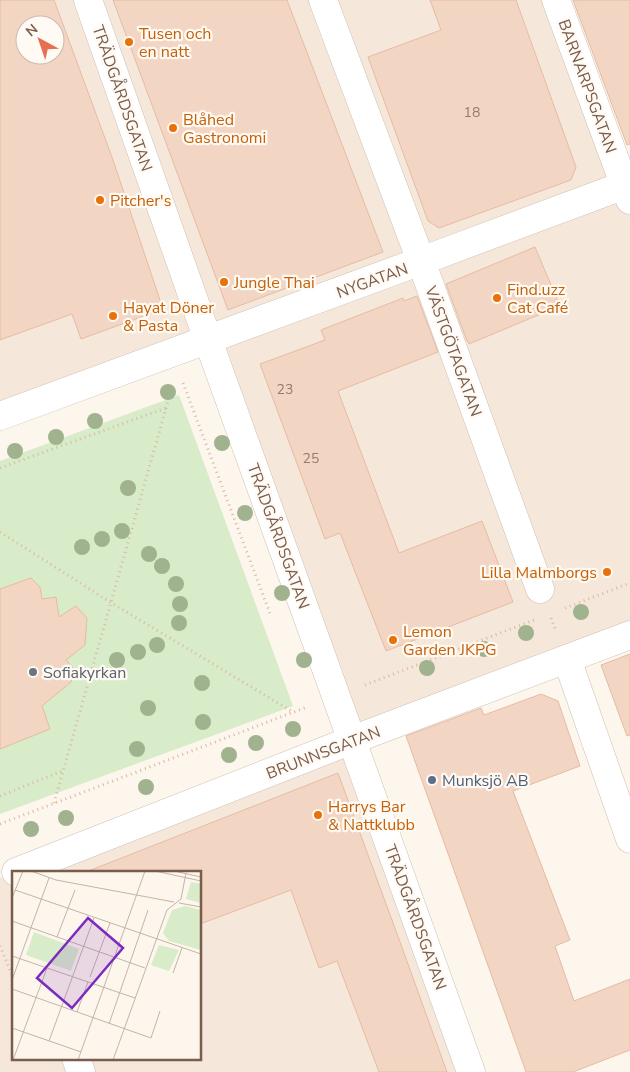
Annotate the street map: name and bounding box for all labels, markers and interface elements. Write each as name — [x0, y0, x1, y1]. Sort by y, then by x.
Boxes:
north arrow — [15, 15, 65, 65]
street label: BARNARPSGATAN — [553, 16, 622, 156]
text: N — [22, 20, 42, 41]
street label: TRÄDGÅRDSGATAN — [87, 22, 157, 174]
place label: Tusen och en natt — [139, 23, 211, 63]
marker: Tusen och en natt — [123, 36, 135, 48]
house number: 18 — [464, 103, 480, 122]
place label: Blåhed Gastronomi — [183, 109, 266, 149]
marker: Blåhed Gastronomi — [167, 122, 179, 134]
place label: Pitcher's — [110, 190, 171, 212]
marker: Pitcher's — [94, 194, 106, 206]
street label: NYGATAN — [334, 258, 411, 304]
place label: Jungle Thai — [233, 272, 315, 294]
marker: Jungle Thai — [218, 276, 230, 288]
place label: Find.uzz Cat Café — [507, 279, 568, 319]
street label: VÄSTGÖTAGATAN — [419, 282, 487, 420]
marker: Find.uzz Cat Café — [491, 292, 503, 304]
place label: Hayat Döner & Pasta — [123, 297, 214, 337]
marker: Hayat Döner & Pasta — [107, 310, 119, 322]
house number: 23 — [277, 380, 293, 399]
house number: 25 — [303, 449, 319, 468]
street label: TRÄDGÅRDSGATAN — [241, 461, 315, 612]
place label: Lilla Malmborgs — [481, 562, 597, 584]
marker: Lilla Malmborgs — [601, 566, 613, 578]
place label: Lemon Garden JKPG — [403, 621, 497, 661]
marker: Lemon Garden JKPG — [387, 634, 399, 646]
place label: Sofiakyrkan — [43, 662, 126, 684]
marker: Sofiakyrkan — [27, 666, 39, 678]
street label: BRUNNSGATAN — [263, 721, 384, 785]
place label: Munksjö AB — [442, 770, 529, 792]
marker: Munksjö AB — [426, 774, 438, 786]
place label: Harrys Bar & Nattklubb — [328, 796, 415, 836]
marker: Harrys Bar & Nattklubb — [312, 809, 324, 821]
street label: TRÄDGÅRDSGATAN — [378, 842, 452, 993]
inset map — [12, 871, 201, 1060]

